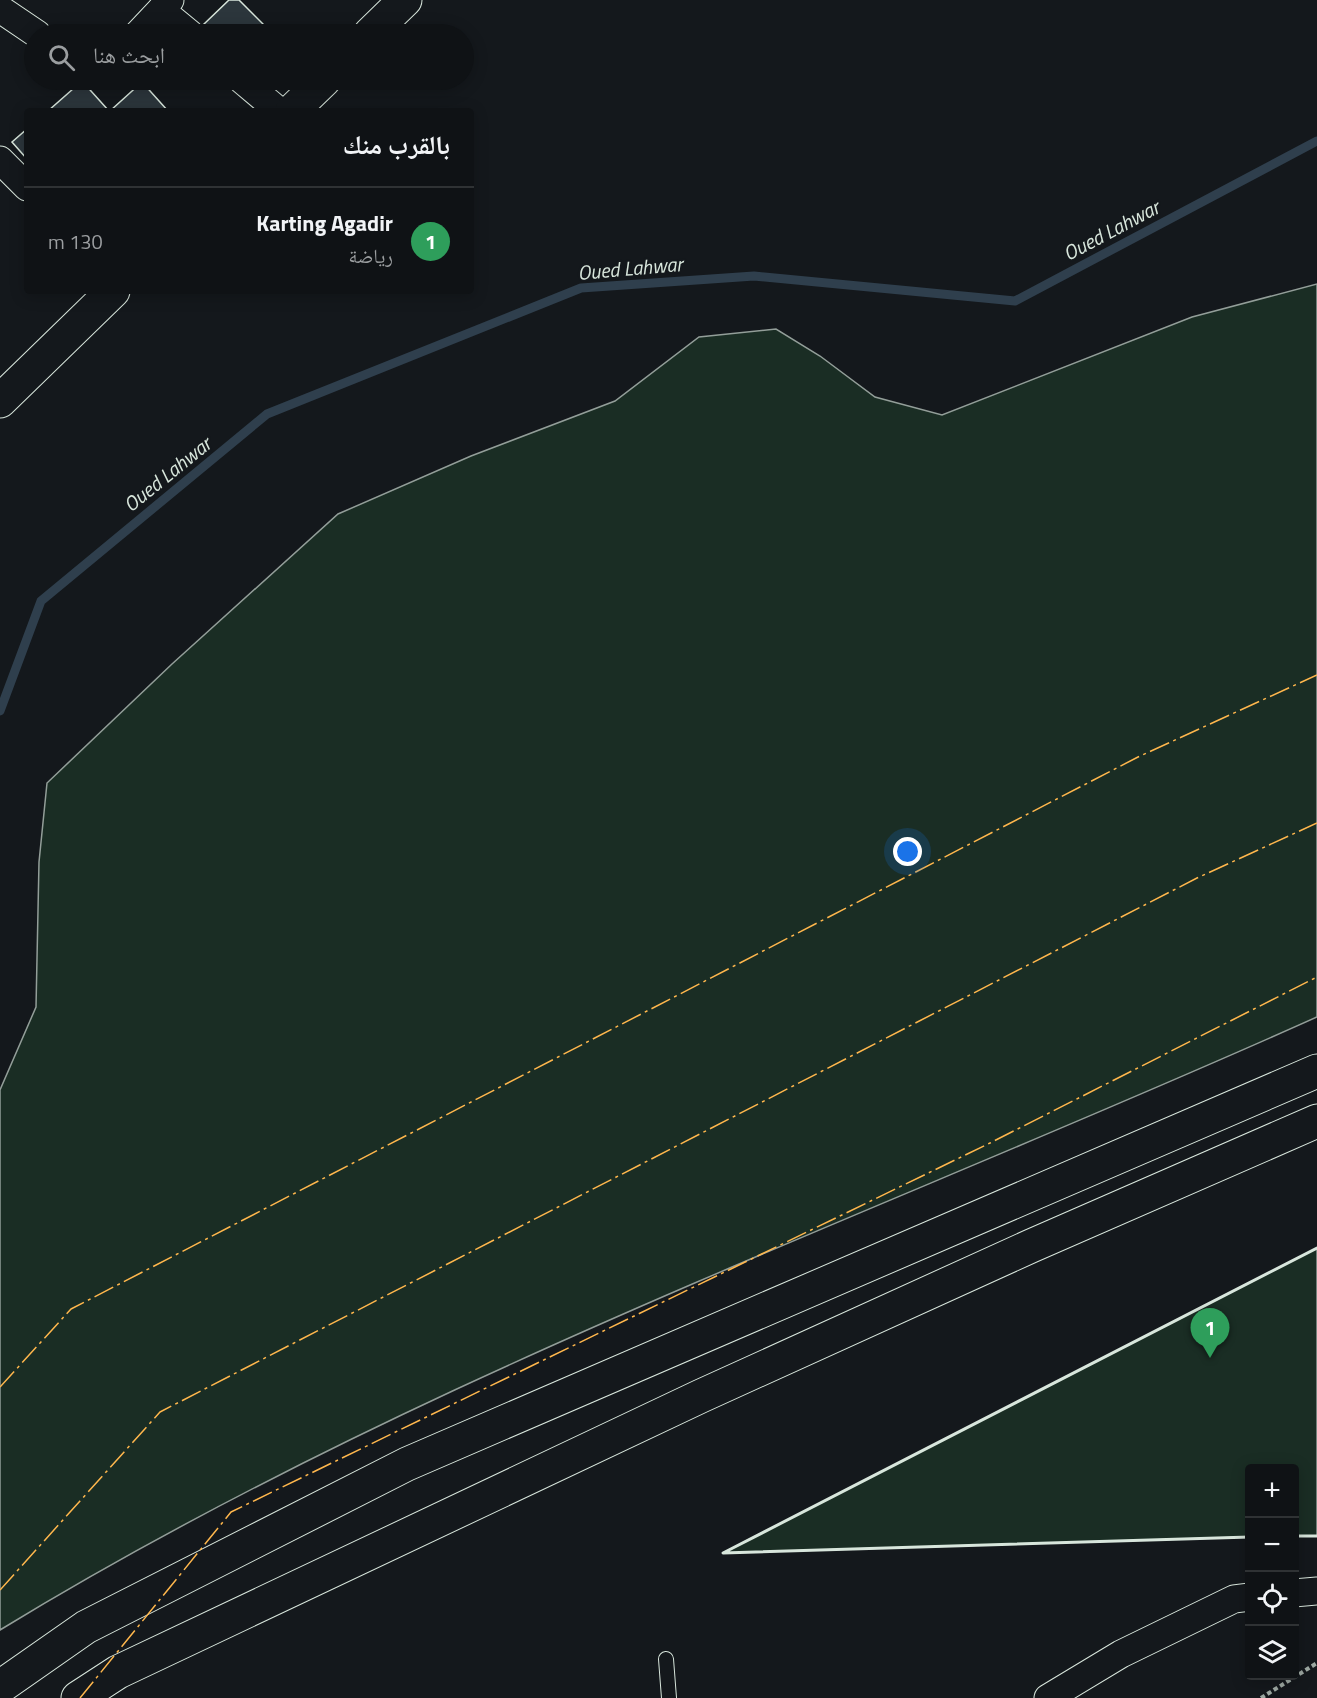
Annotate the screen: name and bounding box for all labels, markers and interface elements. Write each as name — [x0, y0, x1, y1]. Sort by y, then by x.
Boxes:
search box — [24, 24, 474, 90]
text: ابحث هنا — [93, 38, 165, 72]
icon: search — [45, 41, 78, 74]
text: بالقرب منك — [343, 125, 450, 164]
water label: Oued Lahwar — [1057, 190, 1167, 268]
text: Karting Agadir — [256, 206, 393, 240]
text: 130 m — [48, 226, 103, 257]
text: 1 — [425, 226, 436, 257]
text: رياضة — [349, 240, 393, 271]
water label: Oued Lahwar — [576, 248, 686, 288]
water label: Oued Lahwar — [116, 427, 220, 519]
your location — [893, 837, 922, 866]
pin: 1 — [1190, 1308, 1230, 1358]
map controls — [1245, 1464, 1299, 1680]
button: + — [1245, 1464, 1299, 1518]
button: − — [1245, 1518, 1299, 1572]
button: locate — [1245, 1572, 1299, 1626]
button: layers — [1245, 1626, 1299, 1680]

